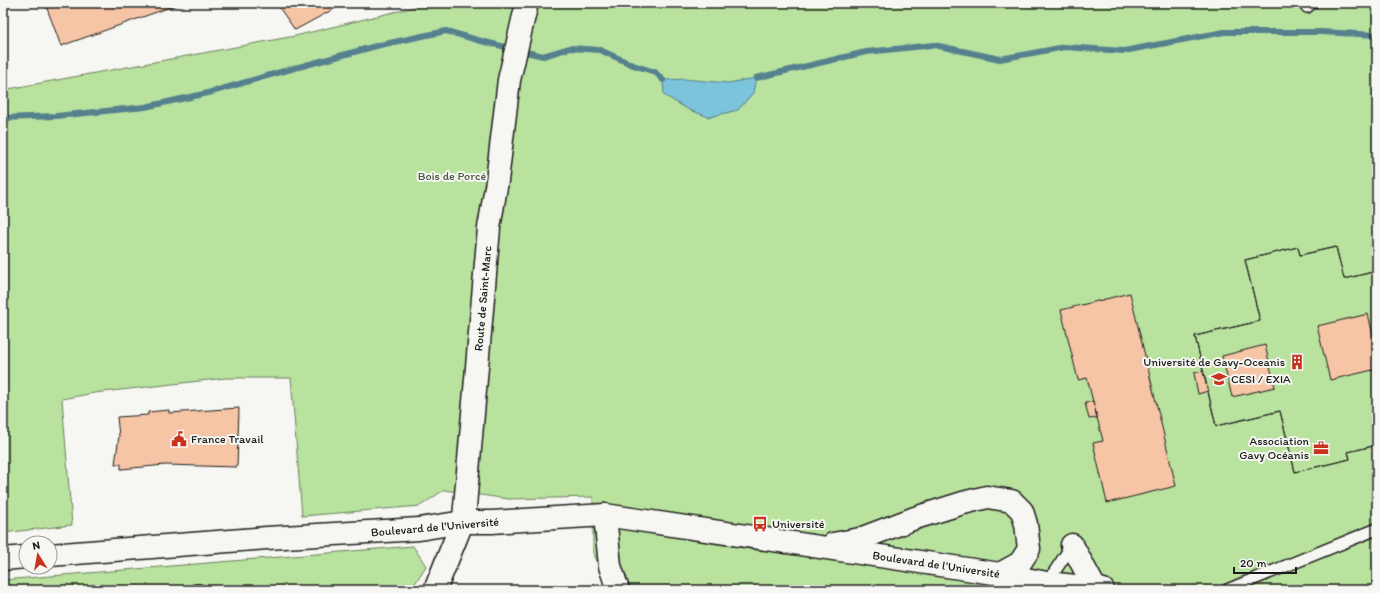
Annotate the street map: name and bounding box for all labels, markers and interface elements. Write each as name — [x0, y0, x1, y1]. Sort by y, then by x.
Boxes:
park label: Bois de Porcé — [418, 169, 487, 183]
street label: Route de Saint-Marc — [471, 245, 494, 352]
building icon: Université de Gavy-Oceanis — [1288, 353, 1306, 371]
place label: Université de Gavy-Oceanis — [1143, 355, 1285, 369]
school or university icon: CESI / EXIA — [1210, 370, 1228, 388]
place label: CESI / EXIA — [1231, 372, 1291, 386]
public building icon: France Travail — [170, 430, 188, 448]
place label: France Travail — [191, 432, 264, 446]
place label: Association Gavy Océanis — [1239, 434, 1310, 462]
office icon: Association Gavy Océanis — [1312, 439, 1330, 457]
street label: Boulevard de l'Université — [370, 514, 500, 540]
bus stop icon: Université — [751, 515, 769, 533]
place label: Université — [772, 517, 825, 531]
north arrow — [18, 535, 58, 575]
text: N — [31, 539, 41, 553]
street label: Boulevard de l'Université — [871, 548, 1001, 581]
scale bar — [1234, 549, 1296, 575]
text: 20 m — [1240, 556, 1267, 570]

